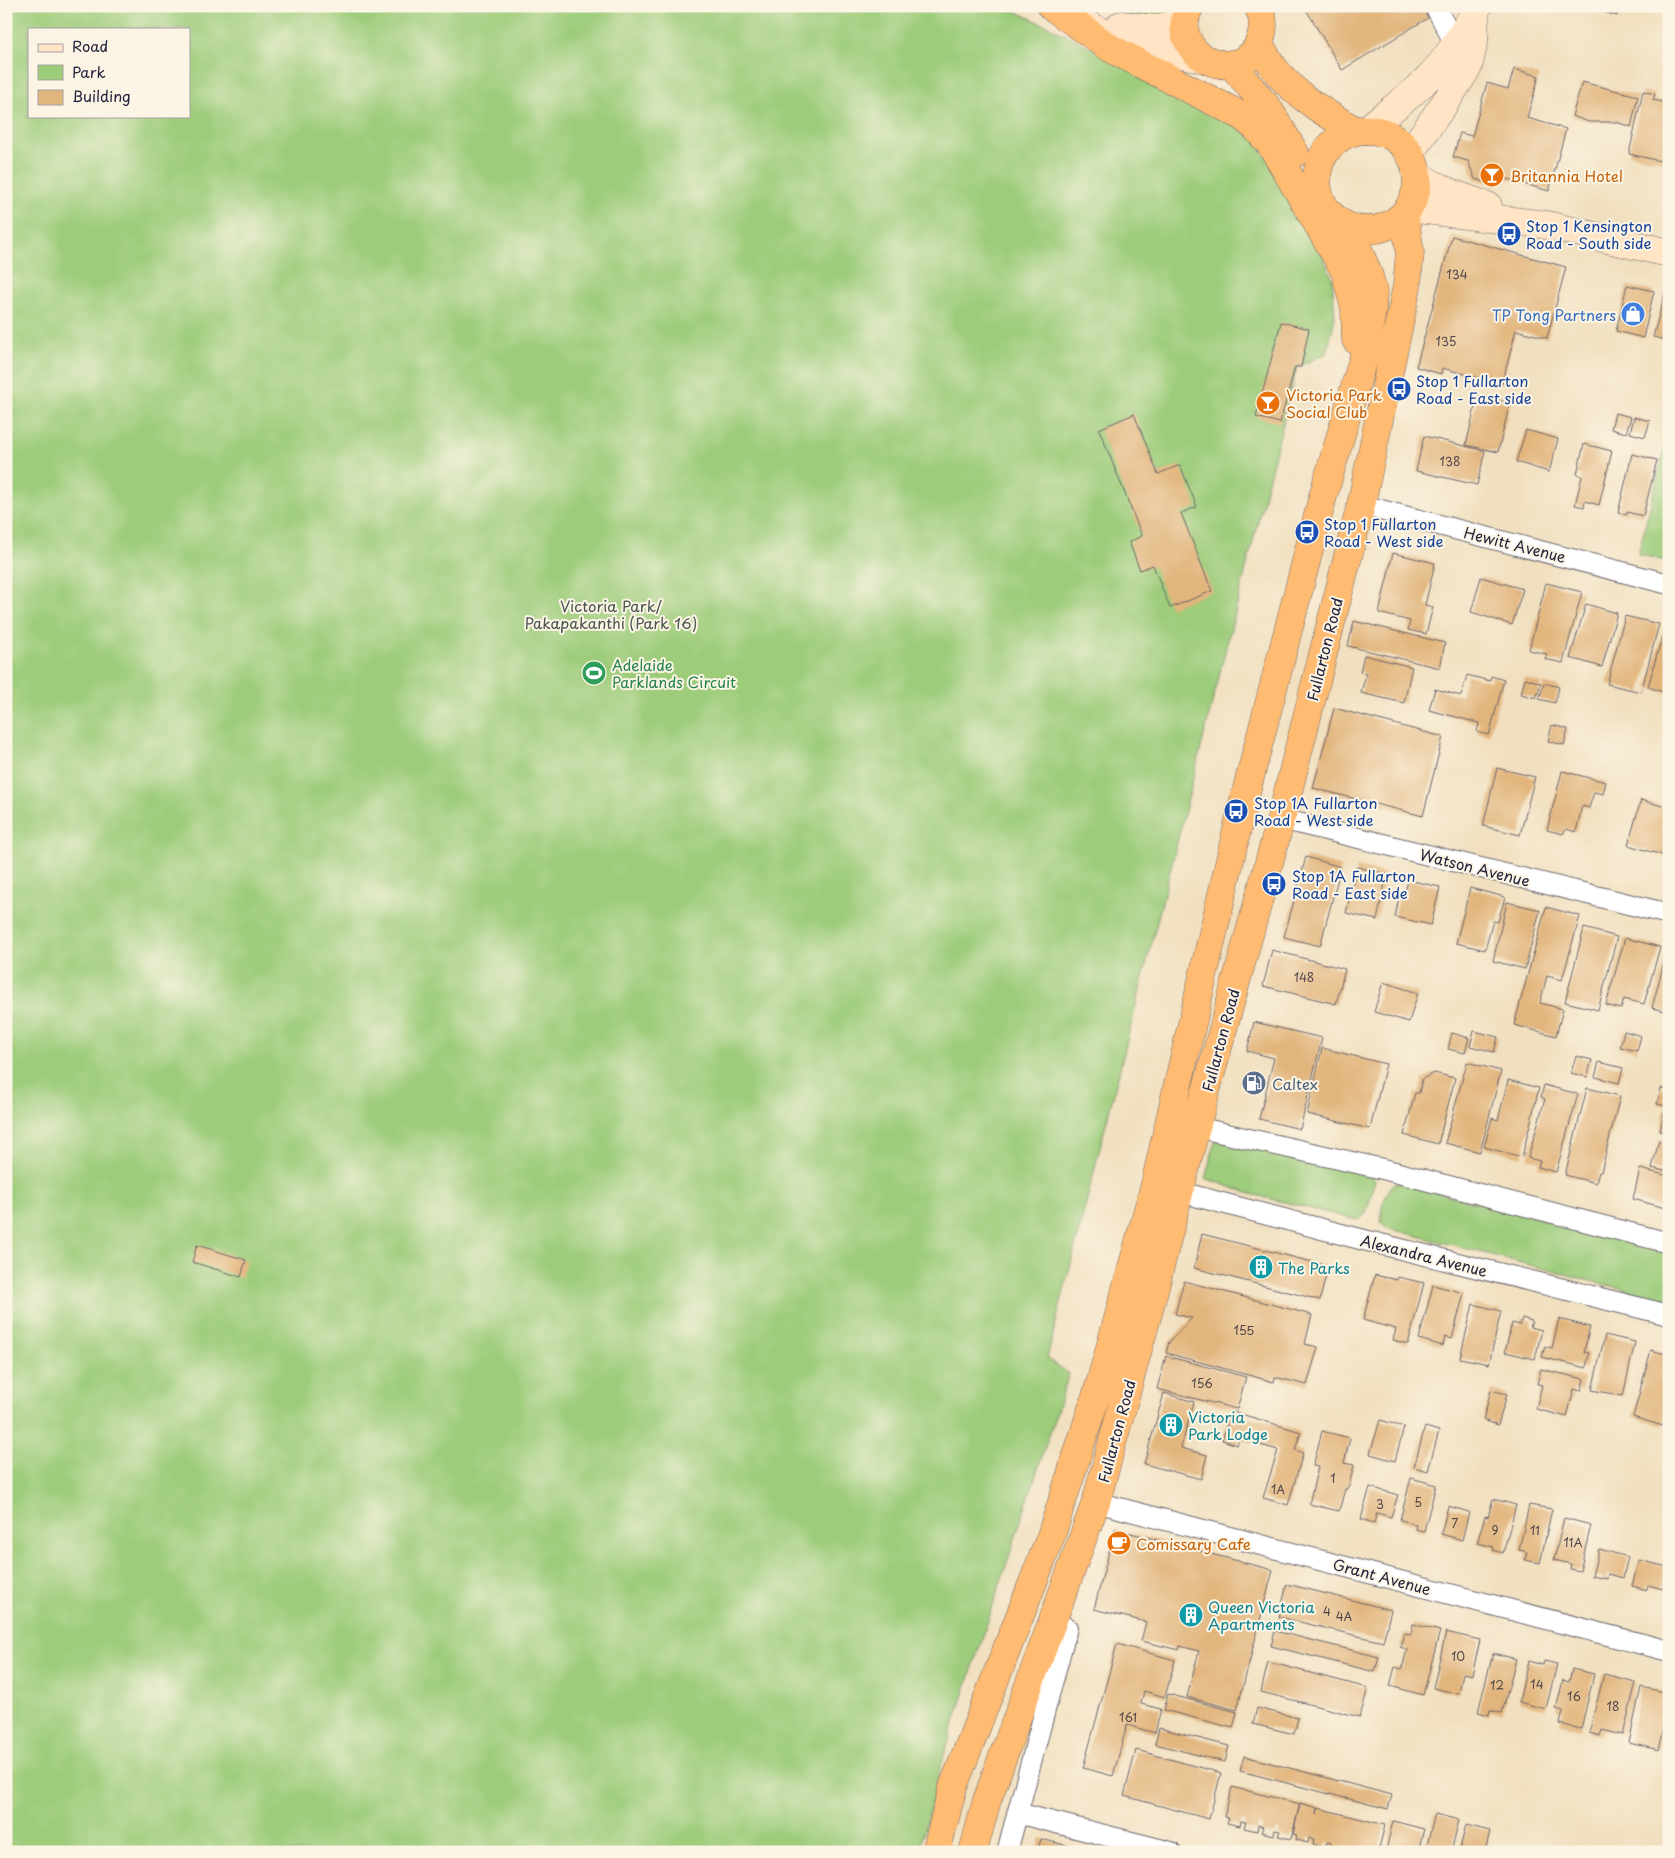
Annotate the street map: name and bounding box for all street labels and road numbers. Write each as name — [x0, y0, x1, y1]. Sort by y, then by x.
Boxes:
street label: Hewitt Avenue — [1462, 520, 1568, 568]
street label: Fullarton Road — [1300, 595, 1348, 703]
street label: Watson Avenue — [1418, 842, 1533, 892]
street label: Fullarton Road — [1195, 986, 1245, 1094]
street label: Alexandra Avenue — [1358, 1228, 1490, 1282]
street label: Fullarton Road — [1091, 1377, 1141, 1485]
street label: Grant Avenue — [1331, 1552, 1433, 1600]

